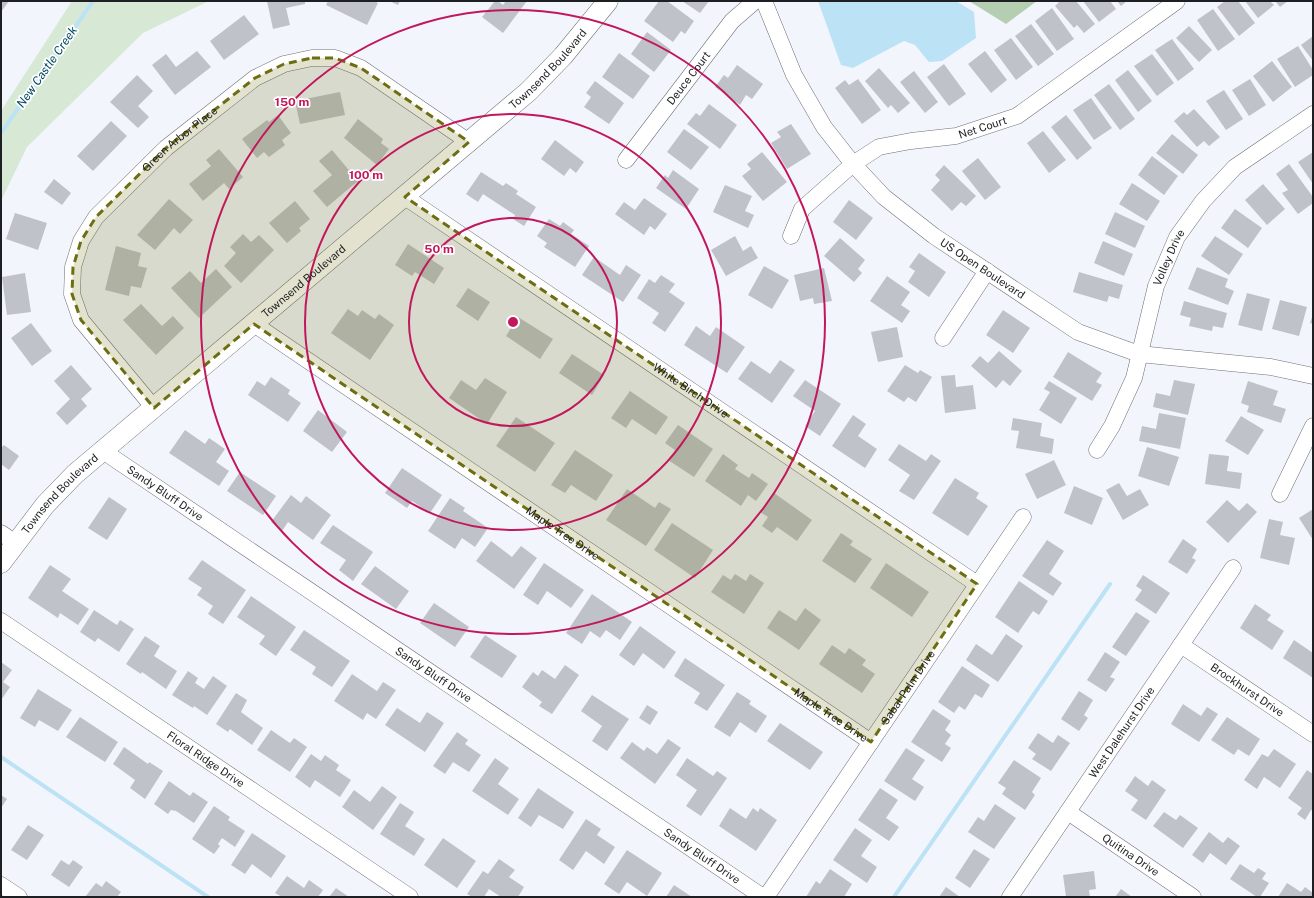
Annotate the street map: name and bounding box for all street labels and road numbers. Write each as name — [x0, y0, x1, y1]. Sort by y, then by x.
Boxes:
street label: Townsend Boulevard — [507, 27, 589, 111]
street label: Deuce Court — [664, 49, 713, 107]
street label: Green Arbor Place — [140, 104, 220, 174]
street label: Net Court — [957, 114, 1008, 141]
street label: Volley Drive — [1151, 227, 1187, 287]
street label: US Open Boulevard — [938, 236, 1027, 301]
street label: Townsend Boulevard — [259, 242, 348, 320]
street label: White Birch Drive — [651, 361, 731, 420]
street label: Townsend Boulevard — [19, 451, 100, 536]
street label: Sandy Bluff Drive — [125, 463, 206, 523]
street label: Maple Tree Drive — [524, 504, 602, 562]
street label: Sandy Bluff Drive — [393, 644, 474, 704]
street label: Sabal Palm Drive — [878, 648, 937, 727]
street label: Brockhurst Drive — [1208, 661, 1286, 719]
street label: West Dalehurst Drive — [1087, 684, 1157, 780]
street label: Maple Tree Drive — [792, 686, 870, 744]
street label: Floral Ridge Drive — [165, 729, 247, 789]
street label: Sandy Bluff Drive — [662, 826, 742, 886]
street label: Quitina Drive — [1100, 831, 1162, 878]

